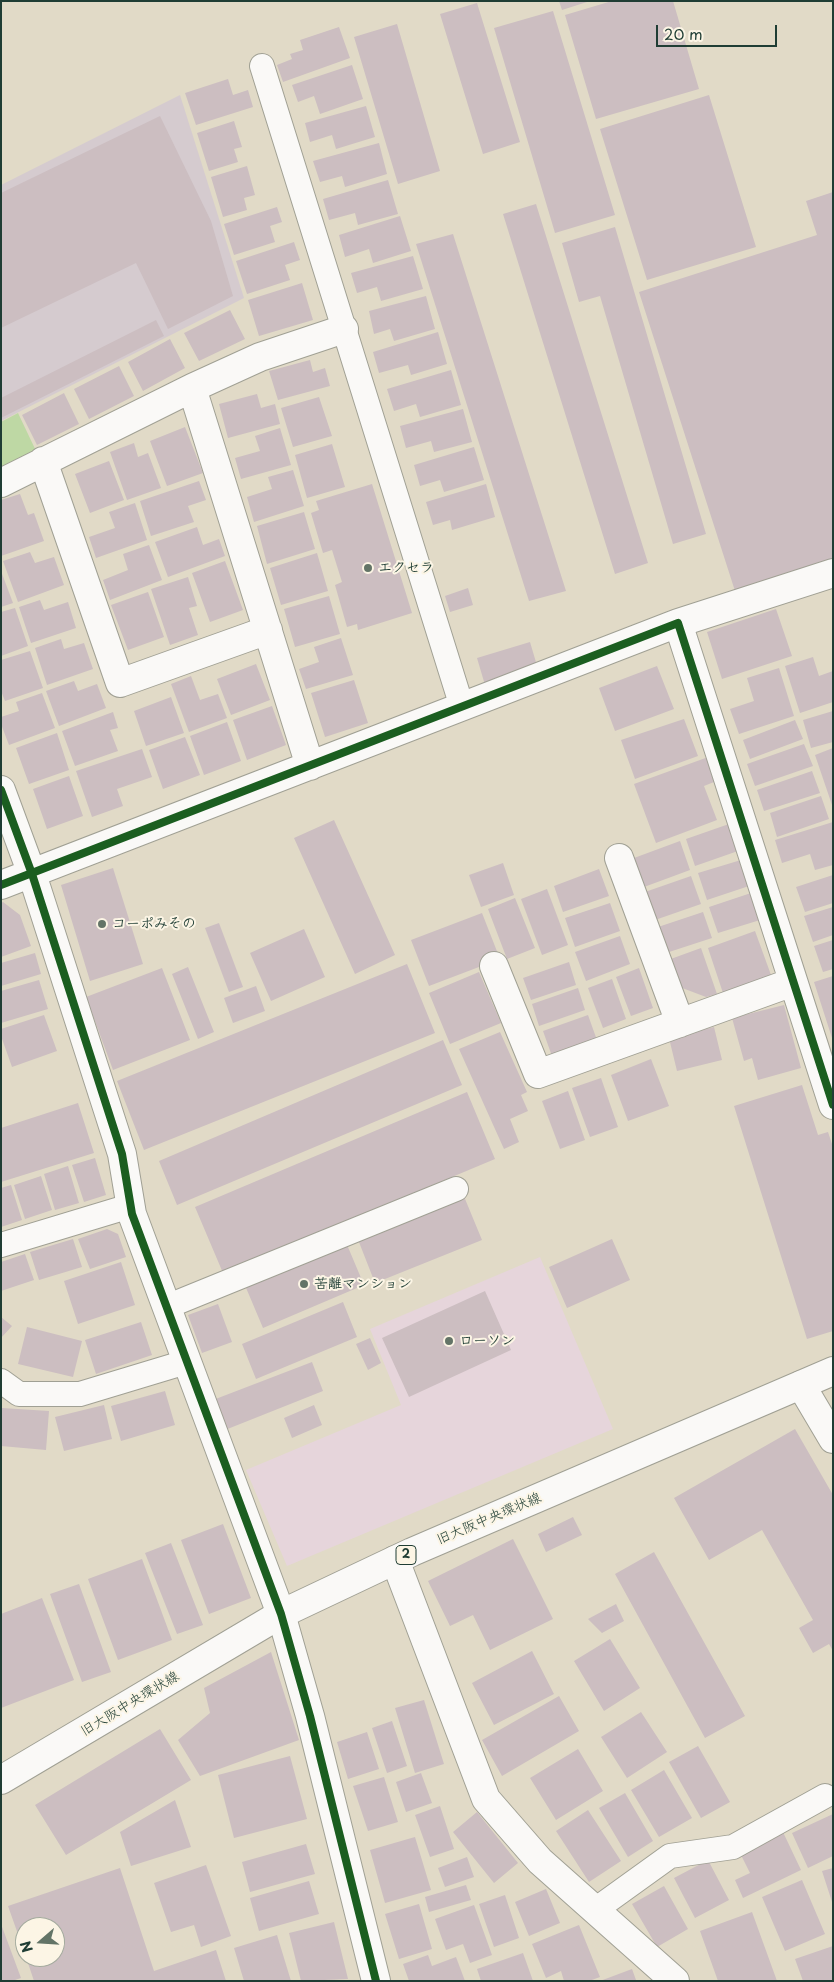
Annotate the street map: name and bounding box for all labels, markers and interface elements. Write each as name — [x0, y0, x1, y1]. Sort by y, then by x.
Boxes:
scale bar — [659, 15, 780, 47]
text: 20 m — [664, 22, 703, 45]
place label: エクセラ — [378, 560, 434, 576]
marker: エクセラ — [362, 562, 374, 574]
place label: コーポみその — [112, 916, 196, 932]
marker: コーポみその — [96, 918, 108, 930]
place label: 苦離マンション — [314, 1276, 412, 1292]
marker: 苦離マンション — [298, 1278, 310, 1290]
place label: ローソン — [459, 1333, 515, 1349]
marker: ローソン — [443, 1335, 455, 1347]
street label: 旧大阪中央環状線 — [434, 1489, 544, 1549]
road number: 2 — [396, 1546, 416, 1564]
street label: 旧大阪中央環状線 — [78, 1668, 182, 1740]
north arrow — [15, 1917, 65, 1967]
text: N — [15, 1938, 38, 1955]

